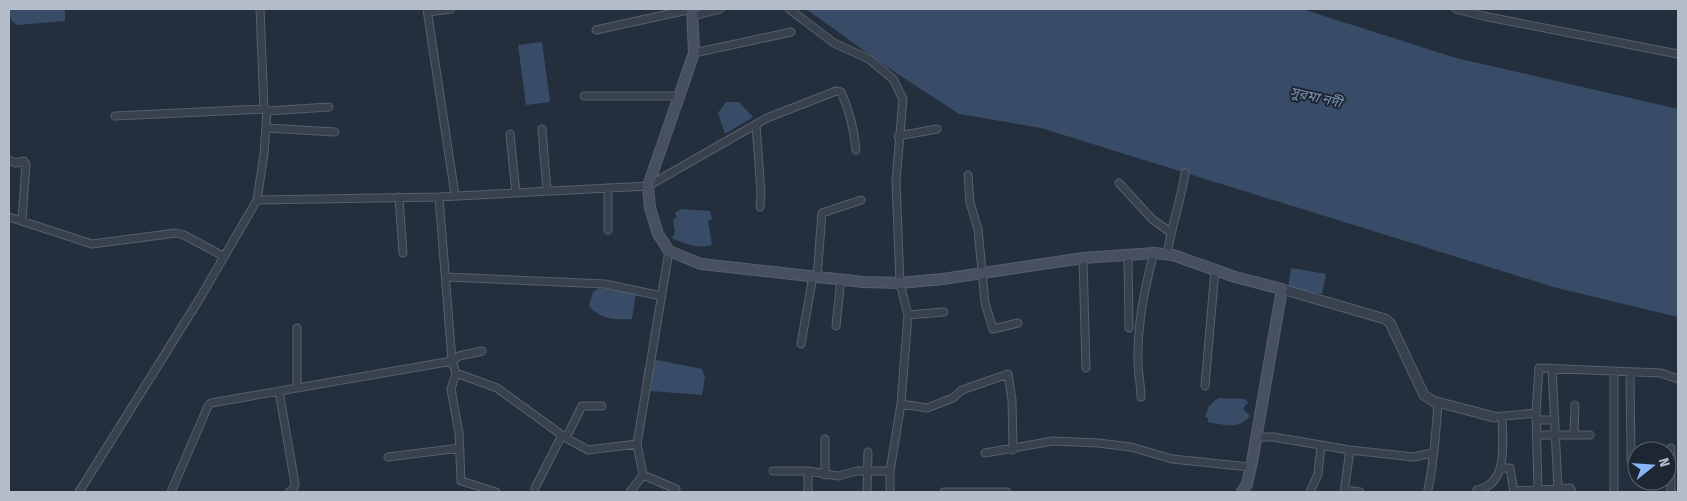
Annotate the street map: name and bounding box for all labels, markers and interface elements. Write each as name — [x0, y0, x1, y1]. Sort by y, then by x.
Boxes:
water label: সুরমা নদী — [1288, 83, 1347, 112]
north arrow — [1627, 441, 1677, 491]
text: N — [1655, 456, 1673, 469]

